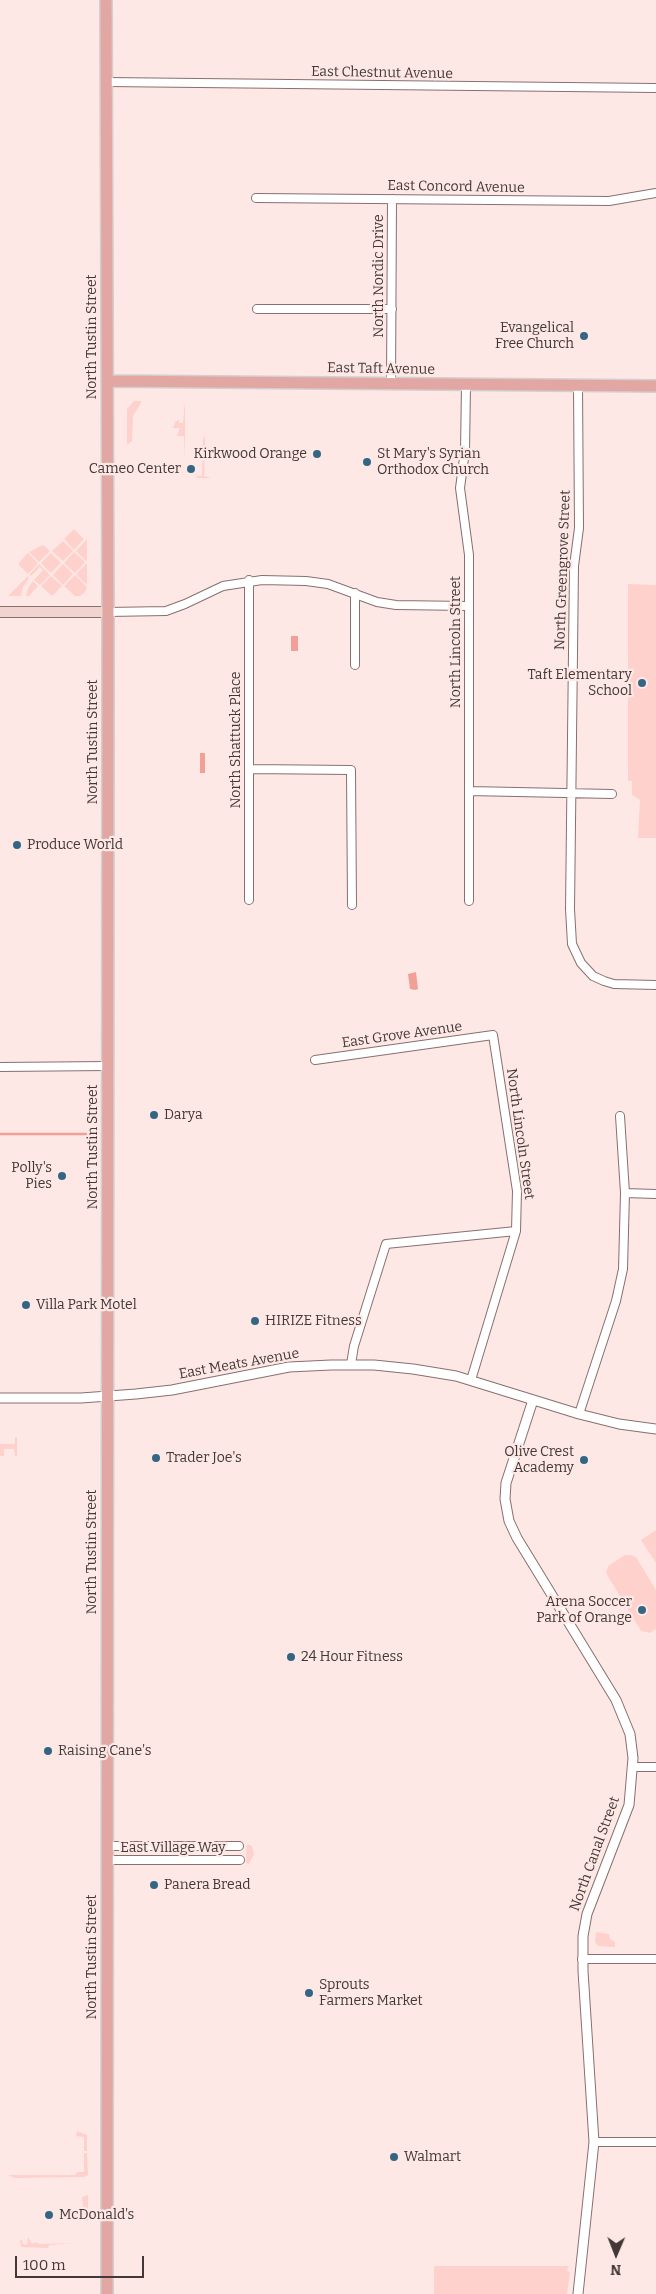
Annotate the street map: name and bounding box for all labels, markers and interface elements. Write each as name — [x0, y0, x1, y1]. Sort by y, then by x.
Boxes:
street label: East Chestnut Avenue — [311, 63, 453, 83]
street label: East Concord Avenue — [387, 177, 525, 197]
street label: North Nordic Drive — [371, 214, 387, 338]
street label: North Tustin Street — [84, 274, 100, 400]
place label: Evangelical Free Church — [495, 320, 574, 352]
marker: Evangelical Free Church — [578, 330, 590, 342]
street label: East Taft Avenue — [327, 360, 435, 378]
place label: Kirkwood Orange — [194, 446, 307, 462]
place label: St Mary's Syrian Orthodox Church — [377, 446, 489, 478]
marker: Kirkwood Orange — [311, 448, 323, 460]
marker: St Mary's Syrian Orthodox Church — [361, 456, 373, 468]
place label: Cameo Center — [89, 461, 181, 477]
marker: Cameo Center — [185, 463, 197, 475]
street label: North Greengrove Street — [552, 490, 574, 650]
street label: North Lincoln Street — [448, 576, 464, 708]
place label: Taft Elementary School — [527, 667, 632, 700]
street label: North Shattuck Place — [228, 671, 244, 809]
marker: Taft Elementary School — [636, 677, 648, 689]
street label: North Tustin Street — [85, 679, 101, 805]
place label: Produce World — [27, 837, 123, 853]
marker: Produce World — [11, 839, 23, 851]
street label: East Grove Avenue — [341, 1018, 463, 1052]
street label: North Lincoln Street — [502, 1067, 538, 1201]
street label: North Tustin Street — [85, 1084, 101, 1210]
place label: Darya — [164, 1107, 203, 1123]
marker: Darya — [148, 1109, 160, 1121]
place label: Polly's Pies — [11, 1160, 52, 1192]
marker: Polly's Pies — [56, 1170, 68, 1182]
place label: Villa Park Motel — [36, 1297, 137, 1313]
marker: Villa Park Motel — [20, 1299, 32, 1311]
place label: HIRIZE Fitness — [265, 1313, 362, 1329]
marker: HIRIZE Fitness — [249, 1315, 261, 1327]
street label: East Meats Avenue — [178, 1345, 300, 1383]
place label: Olive Crest Academy — [504, 1444, 574, 1476]
place label: Trader Joe's — [166, 1450, 242, 1466]
marker: Trader Joe's — [150, 1452, 162, 1464]
marker: Olive Crest Academy — [578, 1454, 590, 1466]
street label: North Tustin Street — [84, 1489, 100, 1615]
place label: Arena Soccer Park of Orange — [536, 1594, 632, 1626]
marker: Arena Soccer Park of Orange — [636, 1604, 648, 1616]
place label: 24 Hour Fitness — [301, 1649, 403, 1665]
marker: 24 Hour Fitness — [285, 1651, 297, 1663]
place label: Raising Cane's — [58, 1743, 151, 1759]
marker: Raising Cane's — [42, 1745, 54, 1757]
street label: North Canal Street — [566, 1794, 624, 1914]
street label: East Village Way — [120, 1840, 226, 1856]
place label: Panera Bread — [164, 1877, 251, 1893]
marker: Panera Bread — [148, 1879, 160, 1891]
street label: North Tustin Street — [84, 1894, 100, 2020]
place label: Sprouts Farmers Market — [319, 1977, 423, 2010]
marker: Sprouts Farmers Market — [303, 1987, 315, 1999]
place label: Walmart — [404, 2149, 461, 2165]
marker: Walmart — [388, 2151, 400, 2163]
place label: McDonald's — [59, 2207, 134, 2223]
marker: McDonald's — [43, 2209, 55, 2221]
north arrow — [591, 2229, 641, 2279]
scale bar — [18, 2246, 146, 2278]
text: 100 m — [23, 2256, 66, 2274]
text: N — [610, 2261, 621, 2278]

